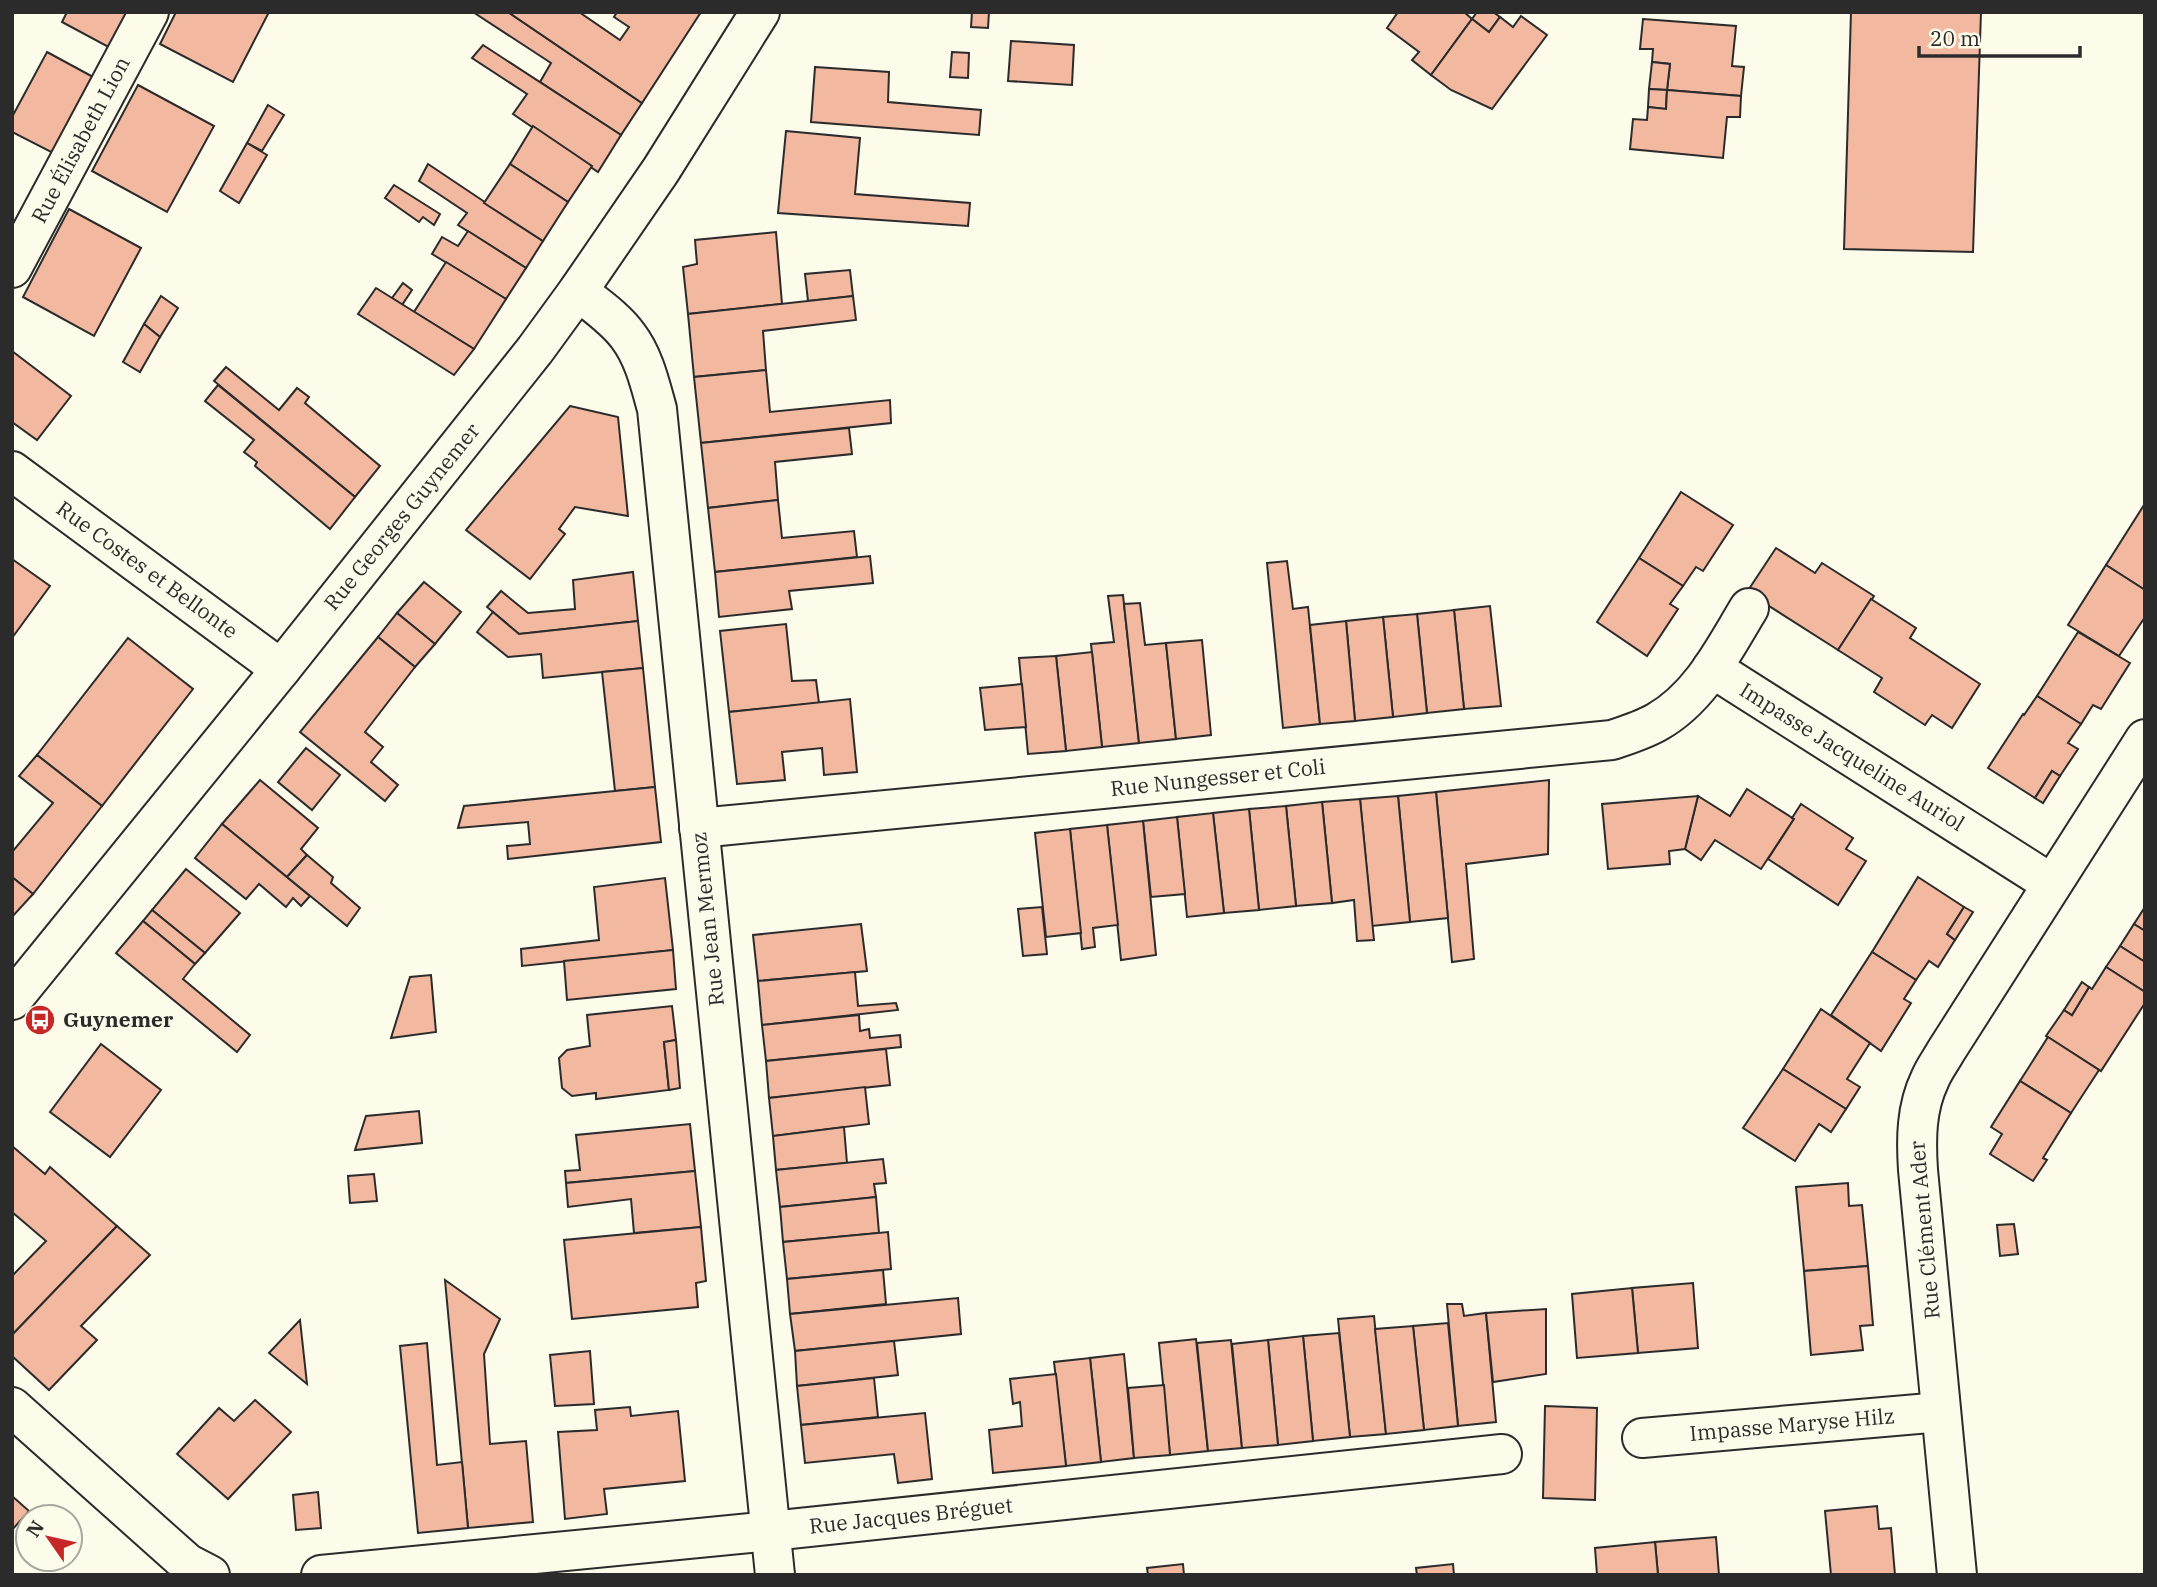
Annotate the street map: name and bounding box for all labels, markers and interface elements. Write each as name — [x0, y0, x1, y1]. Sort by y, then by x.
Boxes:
scale bar — [1919, 14, 2080, 58]
text: 20 m — [1930, 24, 1980, 52]
street label: Rue Élisabeth Lion — [24, 51, 136, 228]
street label: Rue Georges Guynemer — [317, 417, 486, 616]
street label: Rue Costes et Bellonte — [51, 494, 244, 644]
street label: Impasse Jacqueline Auriol — [1735, 675, 1970, 837]
street label: Rue Nungesser et Coli — [1109, 752, 1327, 802]
street label: Rue Jean Mermoz — [684, 831, 730, 1008]
bus stop icon: Guynemer — [23, 1003, 57, 1037]
place label: Guynemer — [63, 1005, 174, 1033]
street label: Rue Clément Ader — [1902, 1139, 1946, 1320]
street label: Impasse Maryse Hilz — [1688, 1401, 1896, 1447]
street label: Rue Jacques Bréguet — [808, 1490, 1014, 1540]
north arrow — [14, 1503, 84, 1573]
text: N — [21, 1516, 49, 1541]

